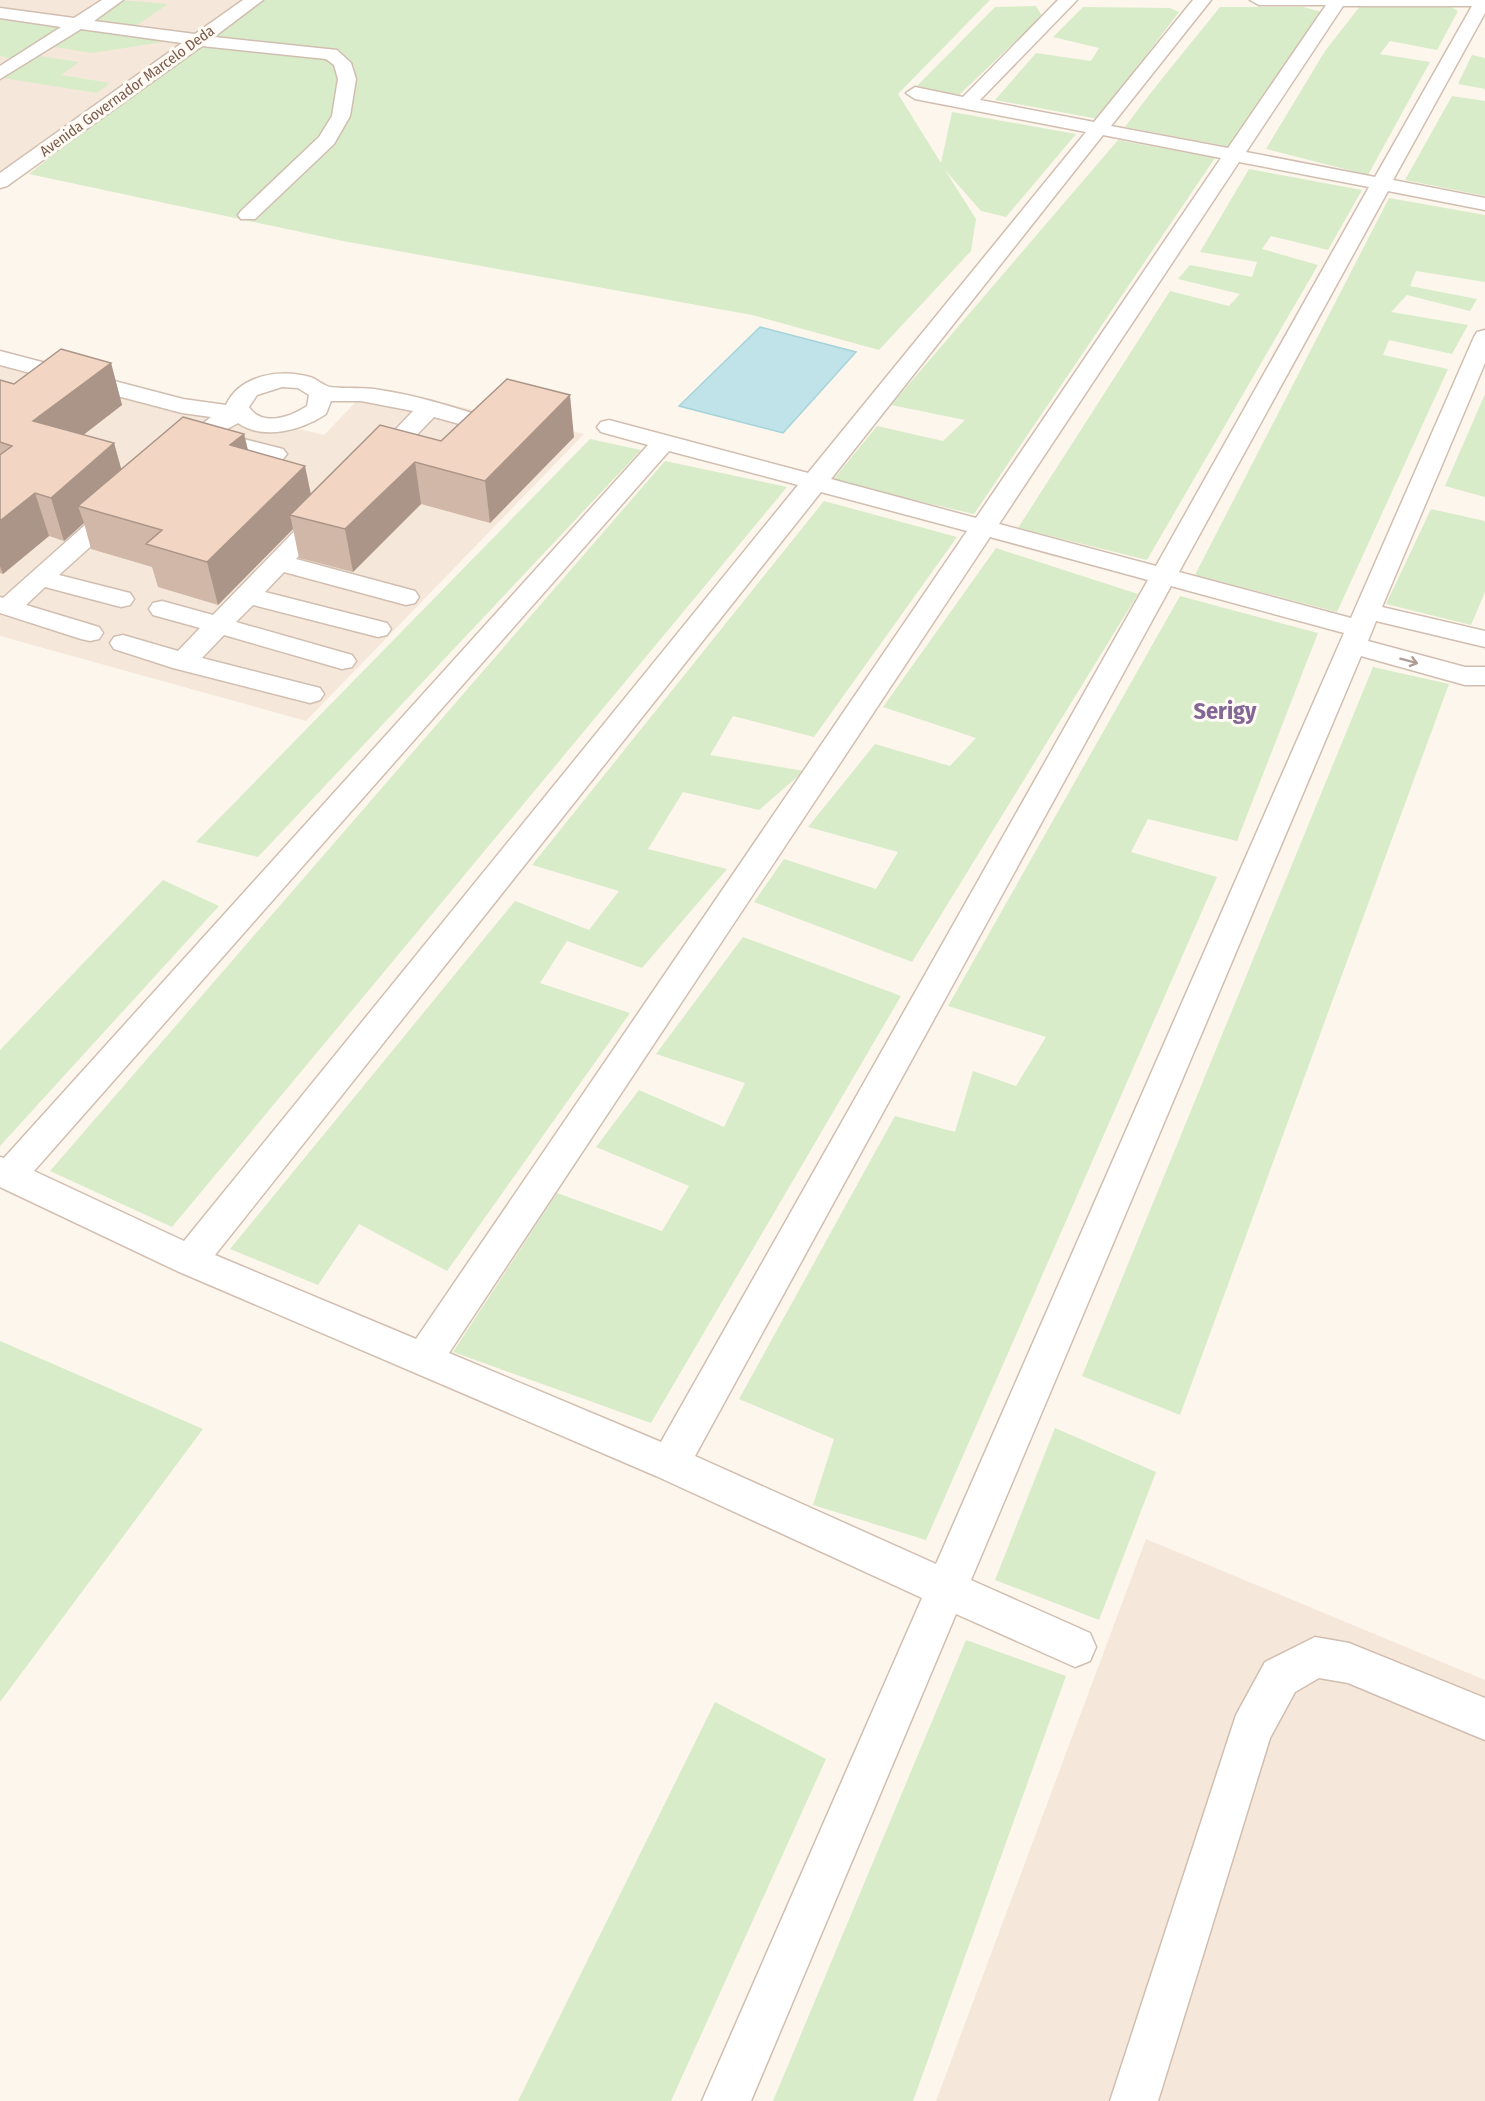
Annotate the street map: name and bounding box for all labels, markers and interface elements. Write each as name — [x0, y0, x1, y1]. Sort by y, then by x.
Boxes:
street label: Avenida Governador Marcelo Deda — [36, 22, 218, 160]
one-way arrow — [1399, 655, 1418, 667]
district label: Serigy — [1194, 697, 1257, 725]

